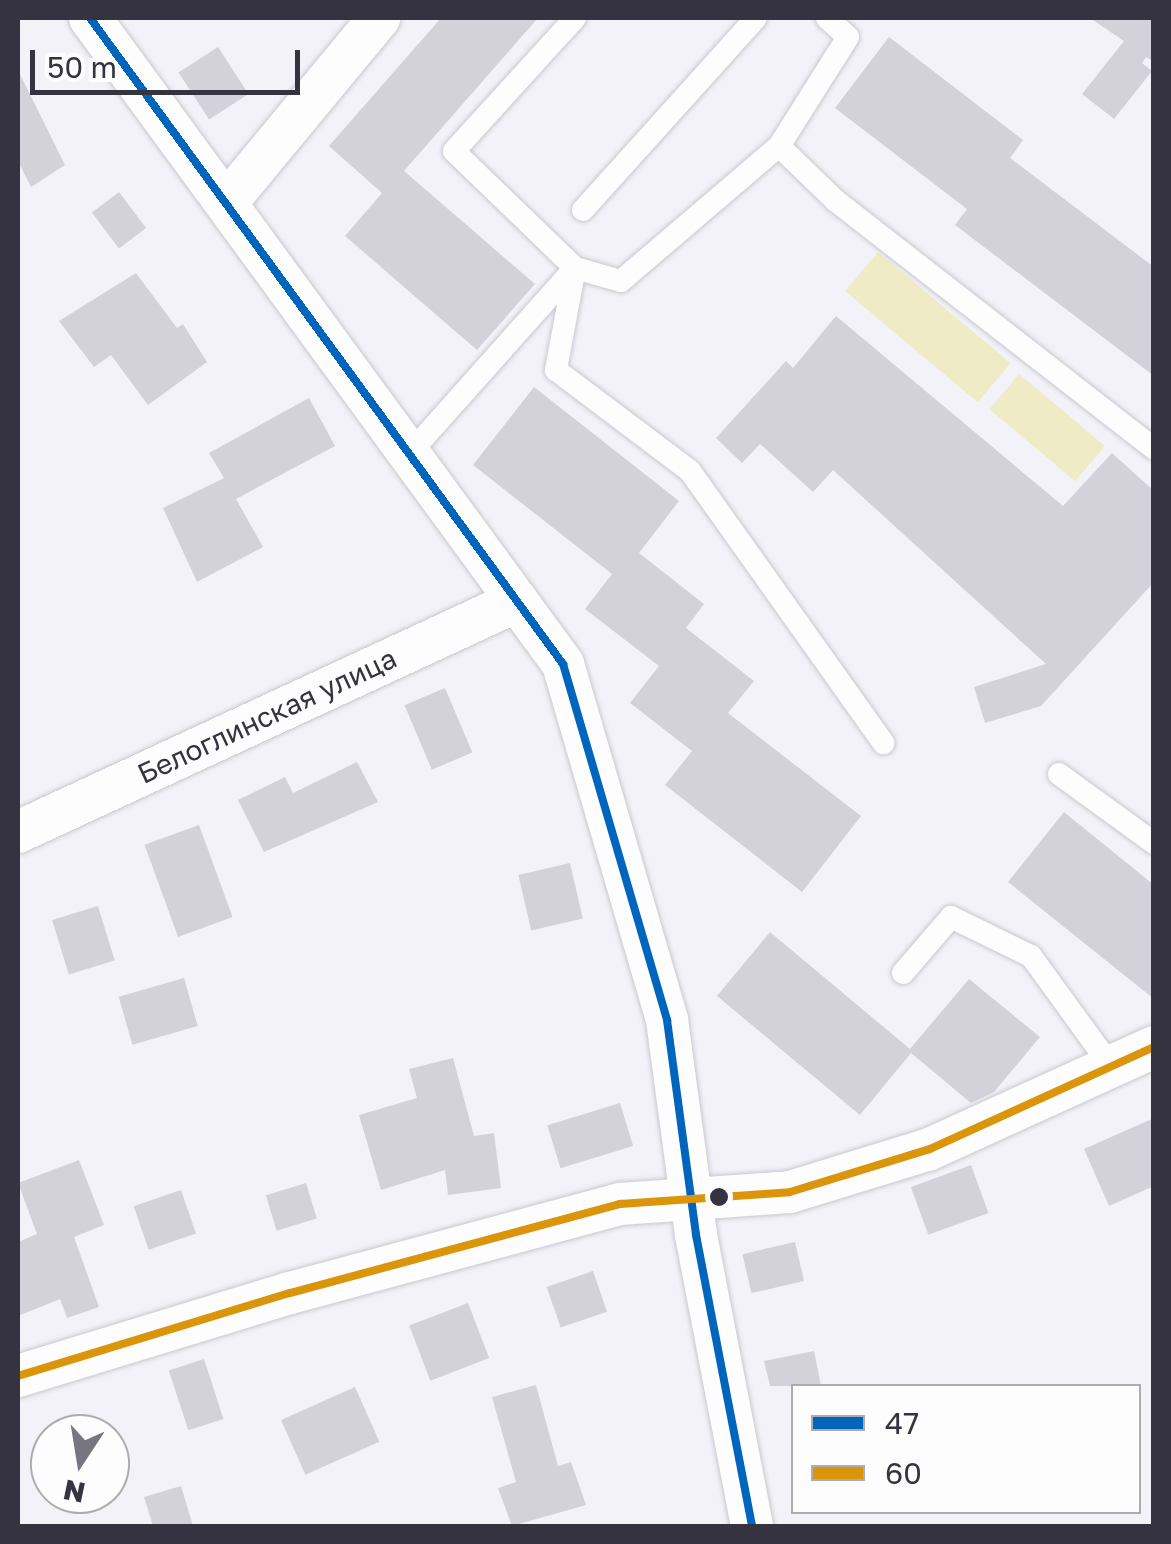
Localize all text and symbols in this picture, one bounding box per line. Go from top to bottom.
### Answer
scale bar [35,30,305,92]
text: 50 m [47,49,117,85]
street label: Белоглинская улица [132,641,402,791]
unlabelled marker [709,1187,729,1207]
legend [791,1384,1141,1514]
text: 47 [885,1405,919,1441]
north arrow [30,1414,130,1514]
text: 60 [885,1455,922,1491]
text: N [60,1474,88,1510]

